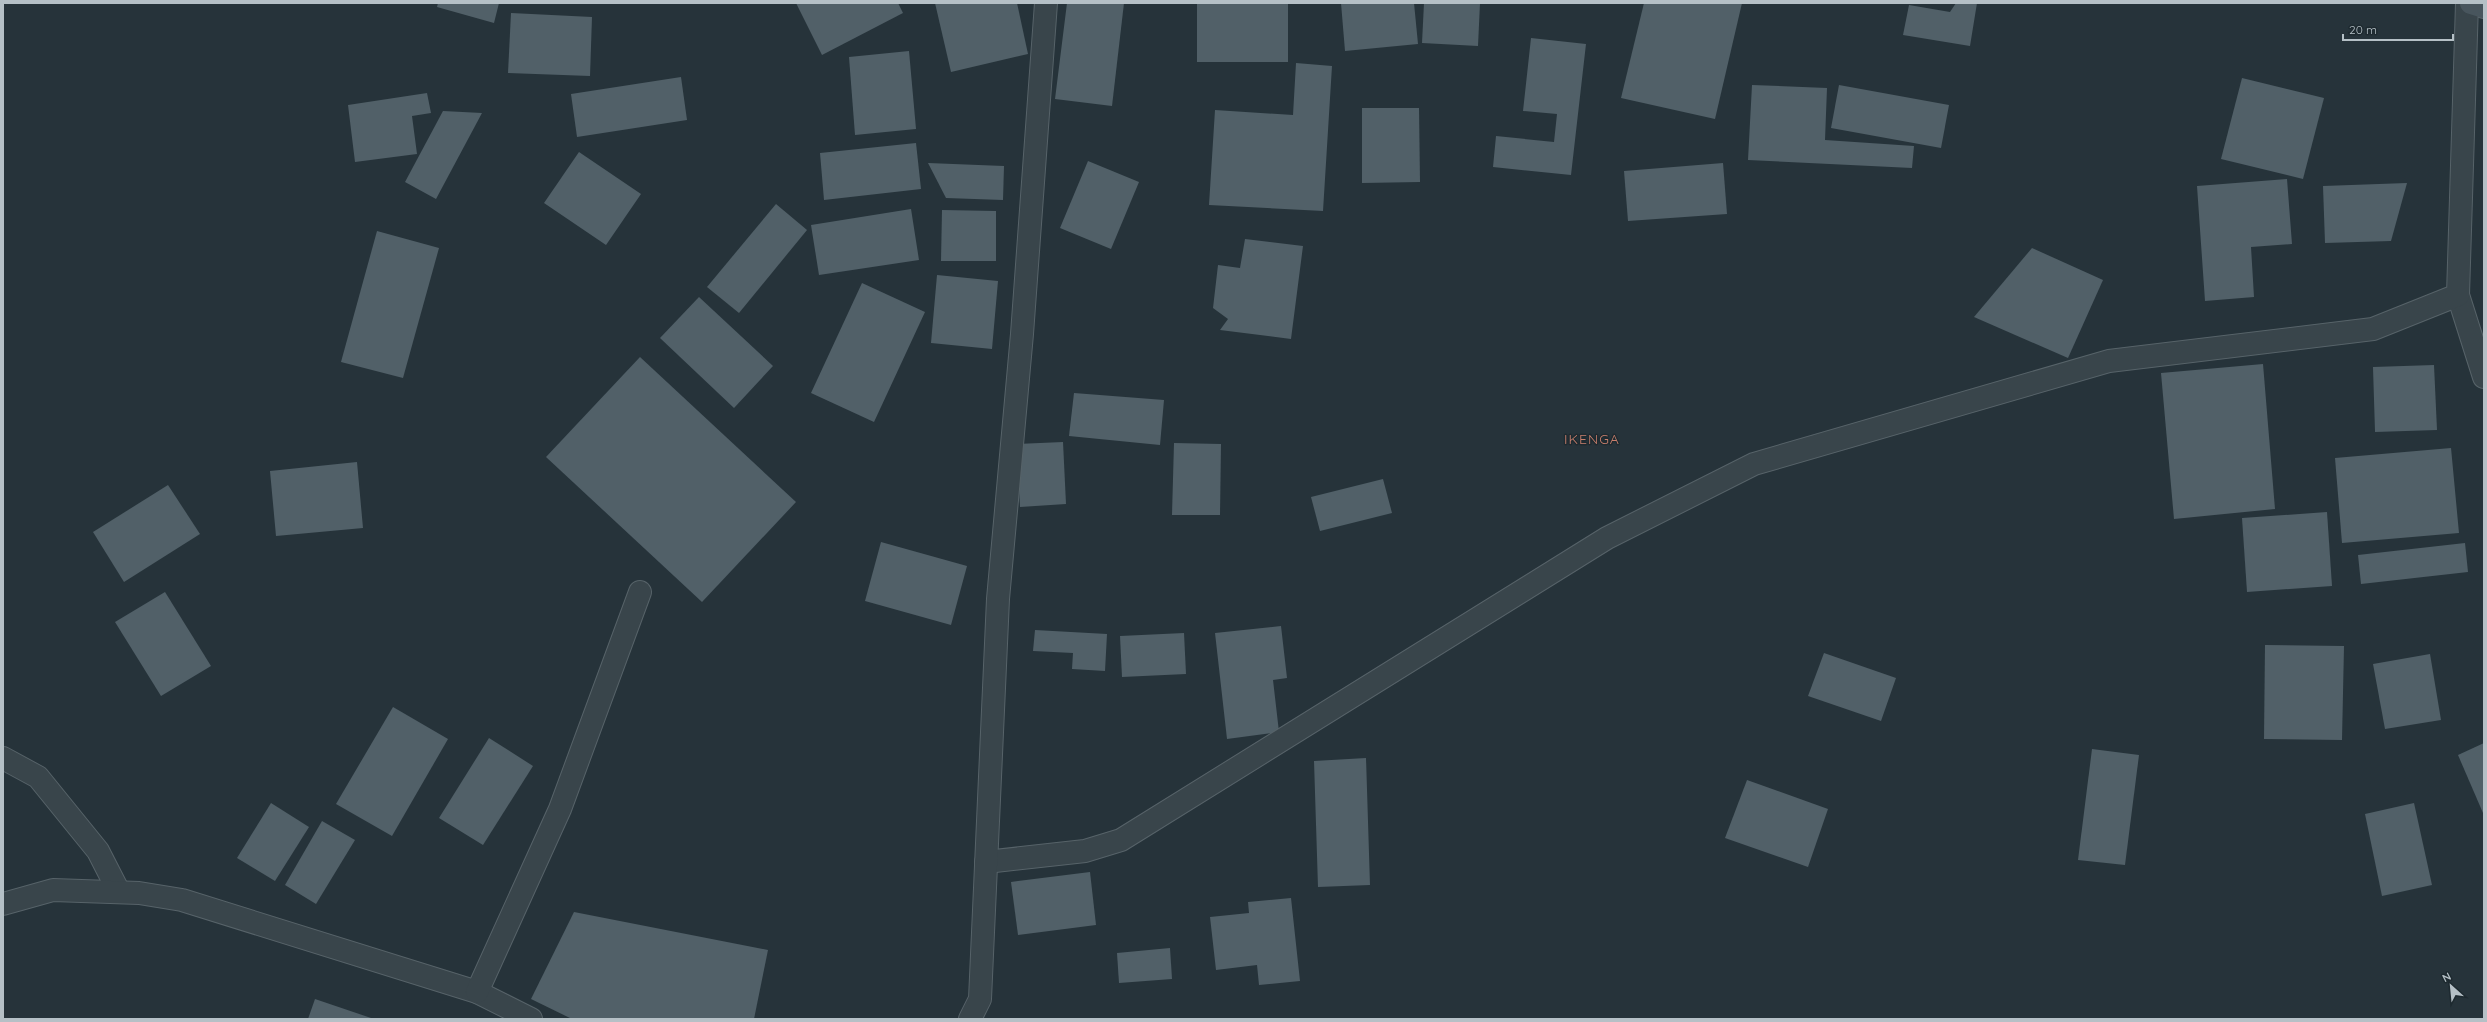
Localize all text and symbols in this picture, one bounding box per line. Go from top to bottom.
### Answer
scale bar [2343,16,2453,42]
text: 20 m [2349,22,2377,37]
district label: IKENGA [1564,430,1620,448]
north arrow [2431,966,2471,1006]
text: N [2440,969,2453,985]

